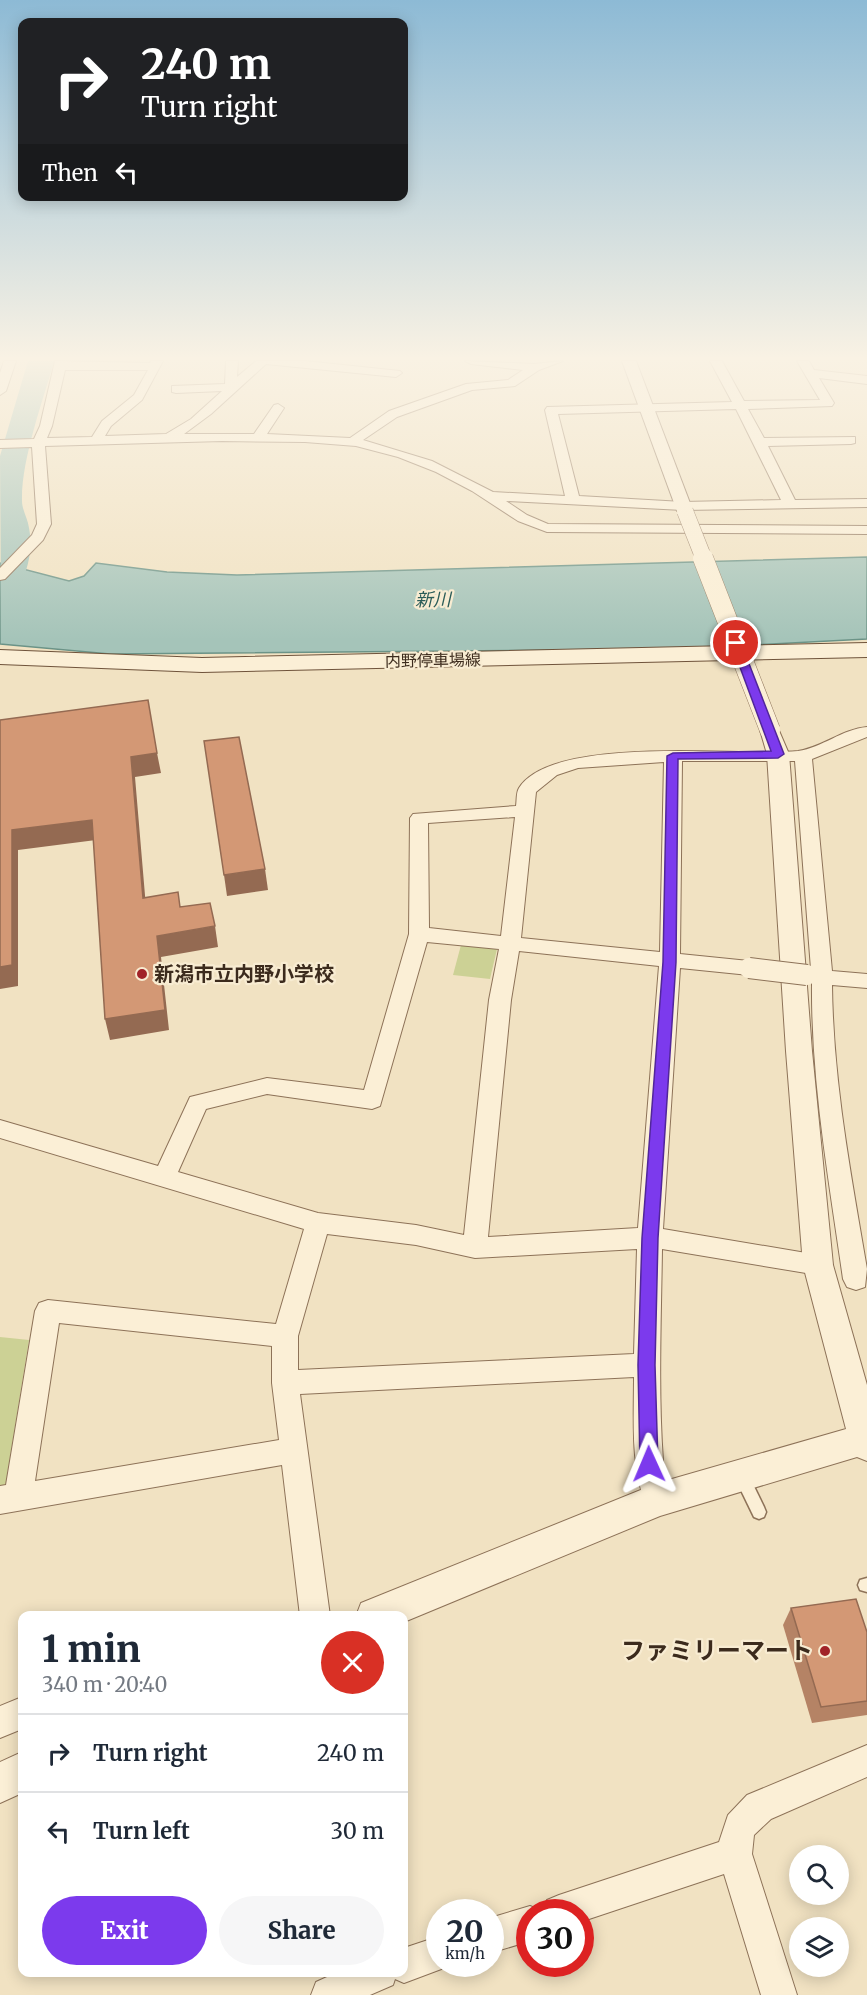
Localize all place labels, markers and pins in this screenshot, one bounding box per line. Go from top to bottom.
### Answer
pin [710,617,761,668]
place label: 新潟市立内野小学校 [154,961,334,986]
marker: 新潟市立内野小学校 [135,967,149,981]
place label: ファミリーマート [621,1635,813,1666]
marker: ファミリーマート [818,1644,832,1658]

